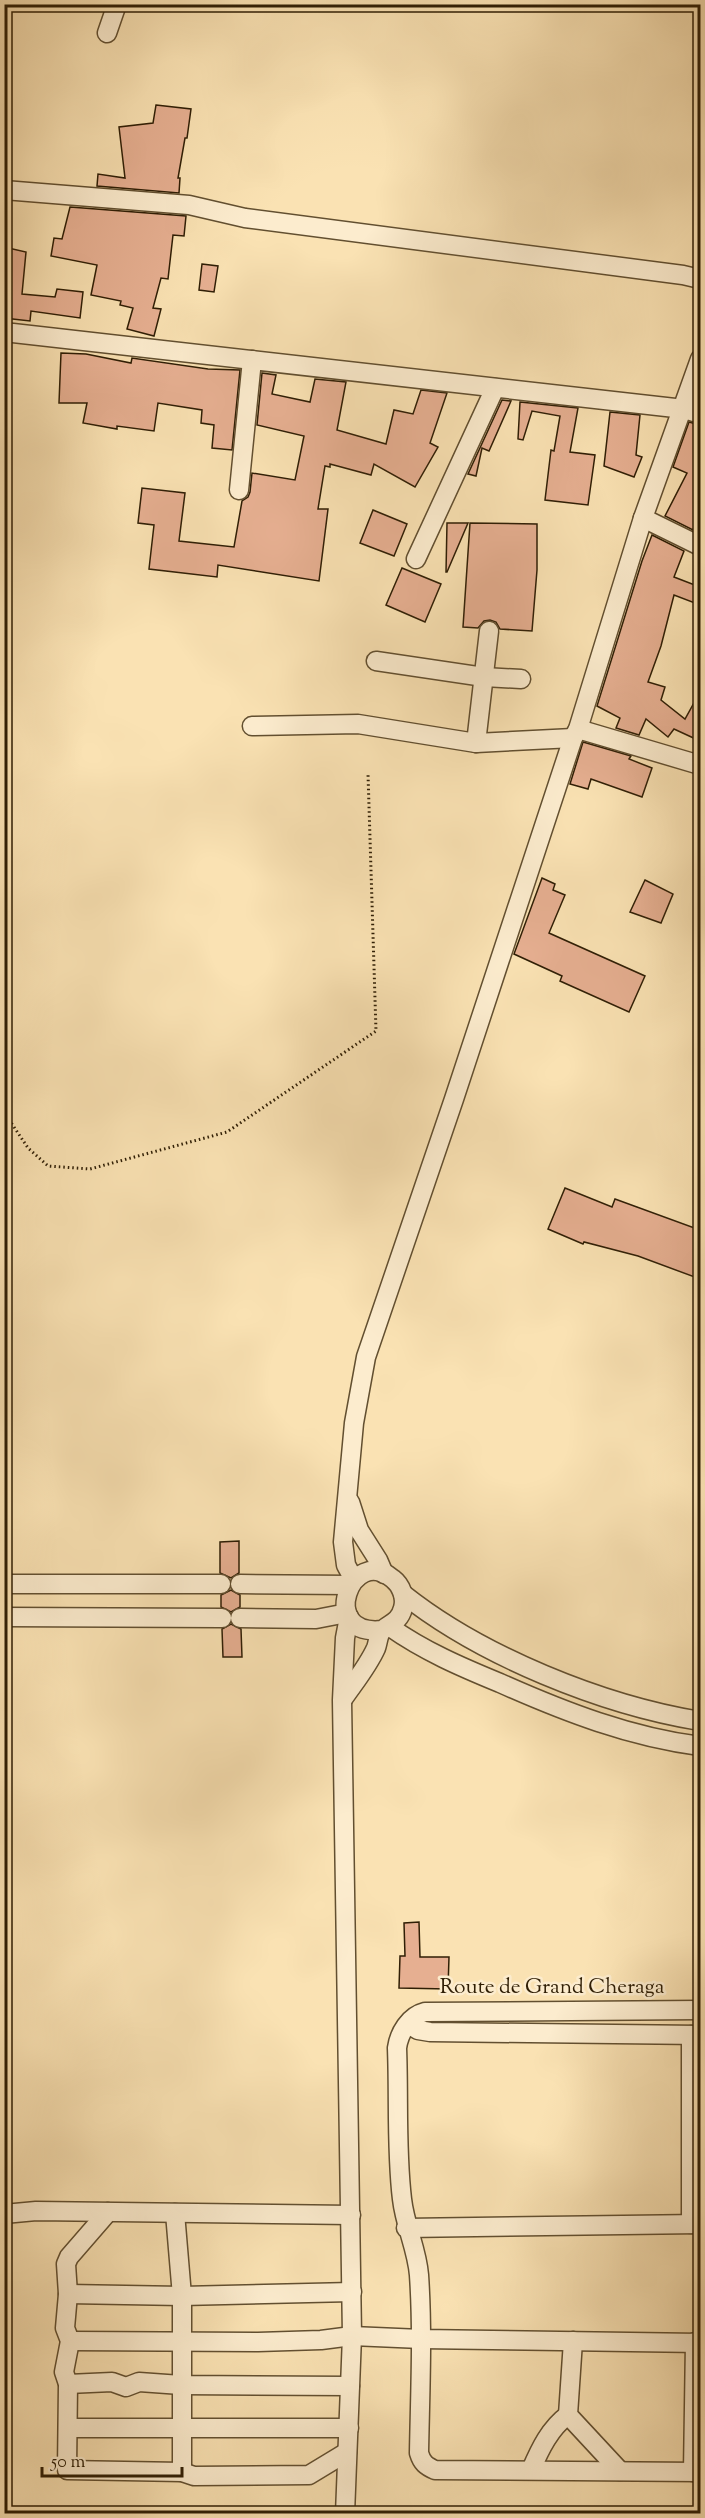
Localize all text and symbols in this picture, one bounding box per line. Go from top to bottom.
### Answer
street label: Route de Grand Cheraga [440,1973,665,2003]
scale bar [42,2440,182,2478]
text: 50 m [50,2450,86,2476]

